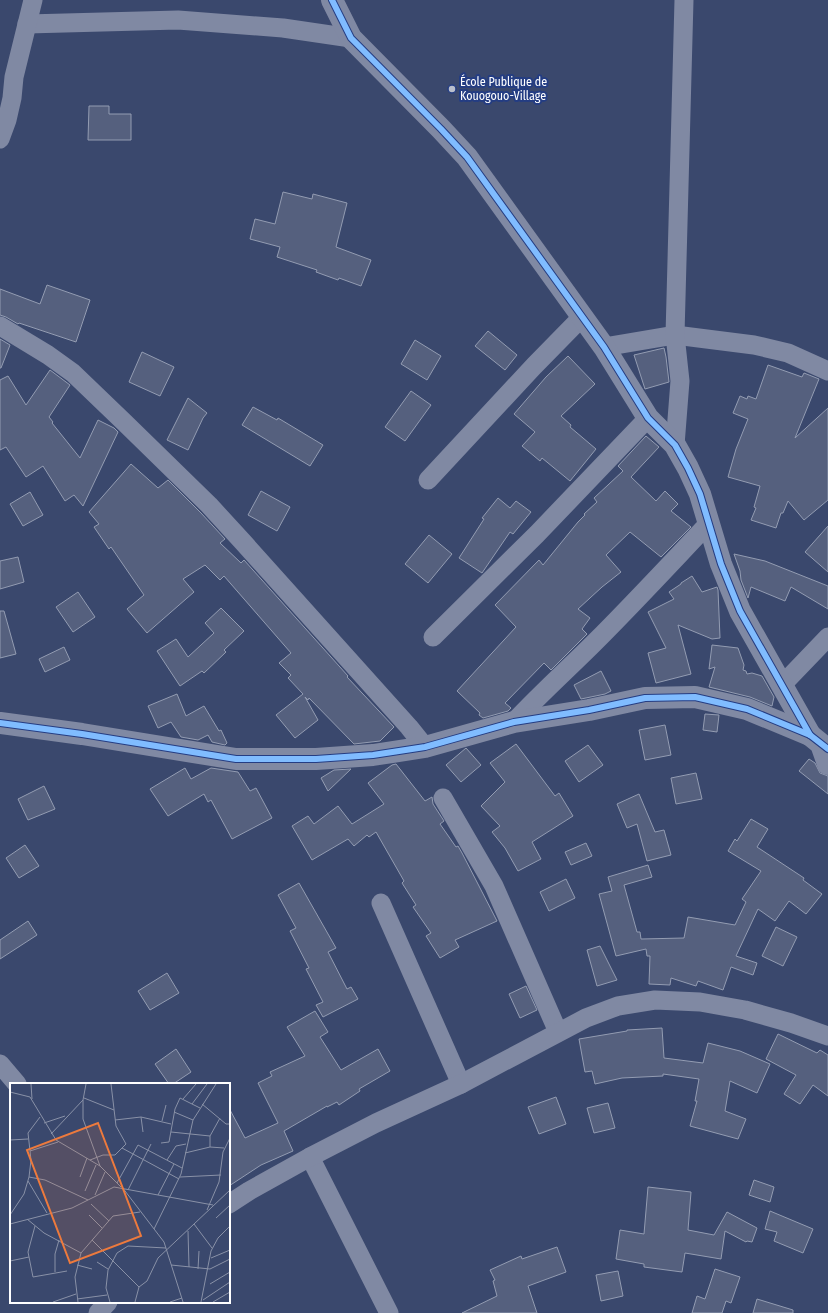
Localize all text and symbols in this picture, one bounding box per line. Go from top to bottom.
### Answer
place label: École Publique de Kouogouo-Village [460,74,547,103]
marker: École Publique de Kouogouo-Village [447,84,457,94]
inset map [10,1083,230,1303]

